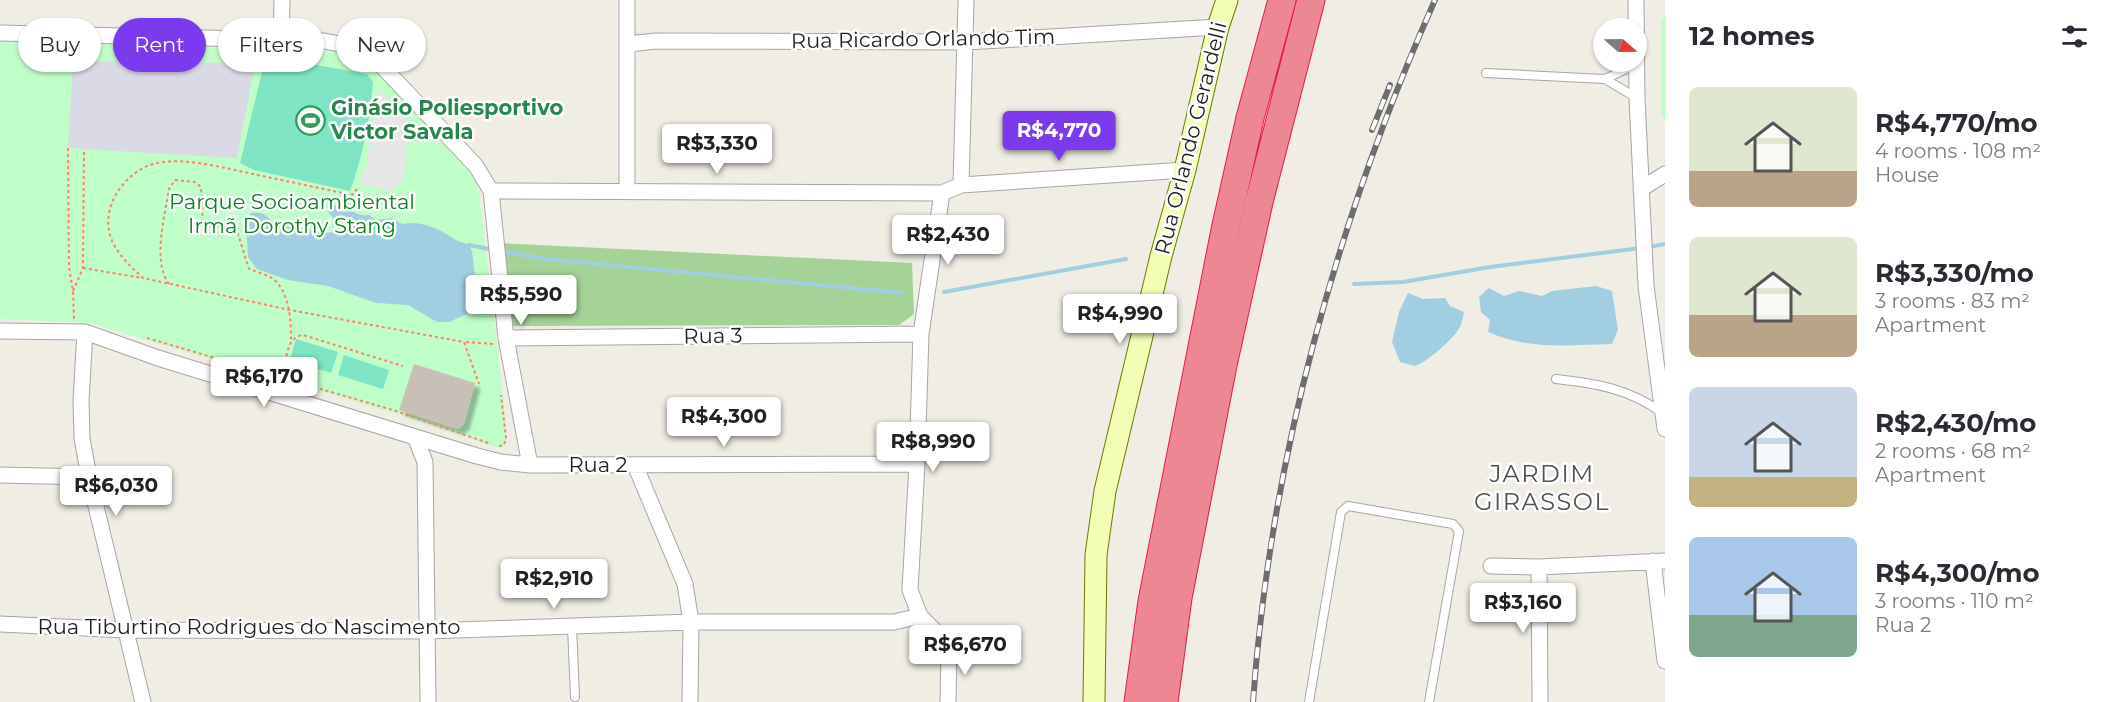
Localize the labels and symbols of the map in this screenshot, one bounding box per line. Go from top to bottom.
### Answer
north arrow [1593,18,1647,72]
street label: Rua Orlando Gerardelli [1149,19,1232,257]
street label: Rua Ricardo Orlando Tim [791,24,1055,53]
place label: Ginásio Poliesportivo Victor Savala [330,95,563,144]
sports icon: Ginásio Poliesportivo Victor Savala [294,104,326,136]
pin: R$4,770 [1004,111,1114,162]
pin: R$3,330 [662,124,772,175]
park label: Parque Socioambiental Irmã Dorothy Stang [169,189,415,238]
pin: R$2,430 [893,215,1003,266]
pin: R$5,590 [466,275,576,326]
pin: R$4,990 [1065,294,1175,345]
street label: Rua 3 [683,322,743,349]
pin: R$6,170 [209,357,319,408]
pin: R$4,300 [669,397,779,448]
pin: R$8,990 [878,422,988,473]
street label: Rua 2 [568,452,628,477]
district label: JARDIM GIRASSOL [1474,459,1610,516]
pin: R$6,030 [61,466,171,517]
pin: R$2,910 [499,559,609,610]
pin: R$3,160 [1468,583,1578,634]
street label: Rua Tiburtino Rodrigues do Nascimento [38,614,460,639]
pin: R$6,670 [910,625,1020,676]

